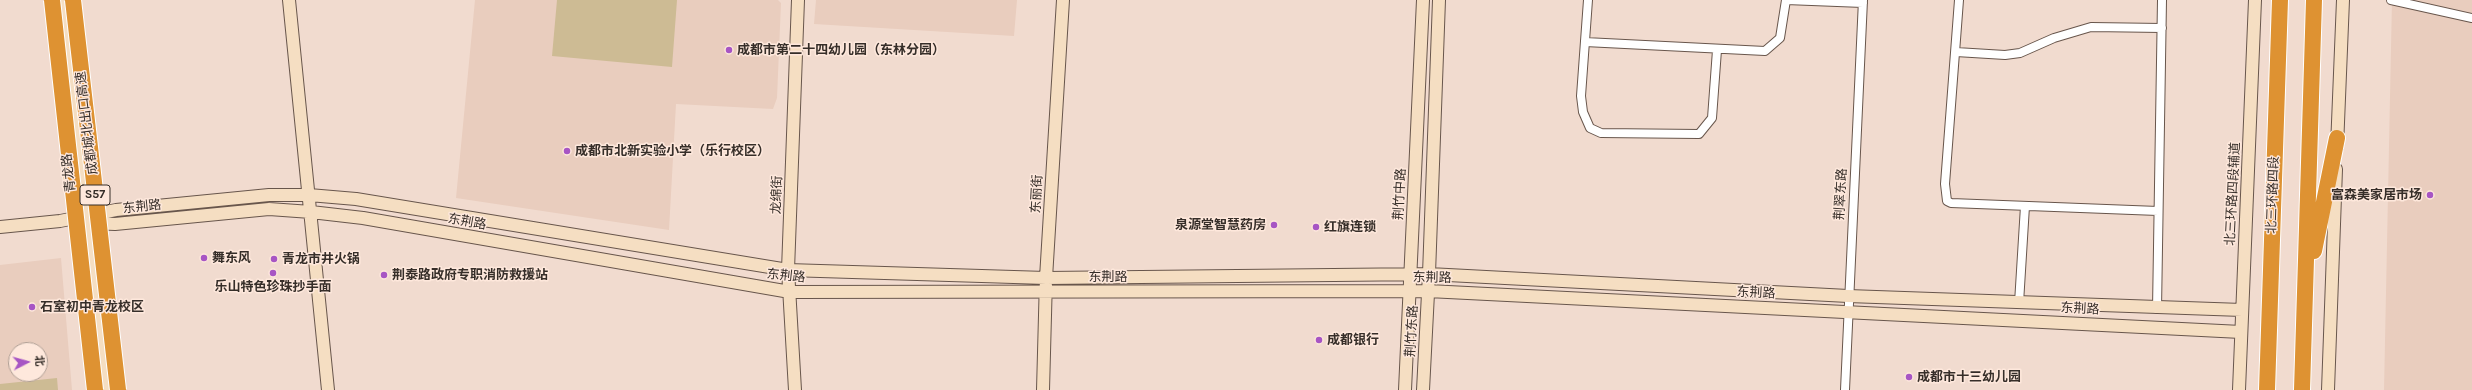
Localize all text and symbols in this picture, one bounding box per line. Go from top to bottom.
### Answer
place label: 成都市第二十四幼儿园（东林分园） [737,42,945,58]
marker: 成都市第二十四幼儿园（东林分园） [724,45,734,55]
street label: 成都城北出口高速 [73,70,101,176]
street label: 北三环路四段辅道 [2222,142,2244,246]
place label: 成都市北新实验小学（乐行校区） [575,143,770,159]
marker: 成都市北新实验小学（乐行校区） [562,146,572,156]
street label: 青龙路 [59,153,79,193]
street label: 北三环路四段 [2264,156,2282,234]
street label: 荆竹中路 [1391,168,1409,220]
street label: 荆翠东路 [1832,168,1850,220]
street label: 东丽街 [1028,174,1046,214]
street label: 龙绵街 [769,175,785,215]
road number: S57 [80,185,110,205]
place label: 富森美家居市场 [2331,187,2422,203]
marker: 富森美家居市场 [2425,190,2435,200]
street label: 东荆路 [122,197,162,217]
street label: 东荆路 [446,211,488,233]
place label: 泉源堂智慧药房 [1175,217,1266,233]
place label: 红旗连锁 [1324,219,1376,235]
marker: 泉源堂智慧药房 [1269,220,1279,230]
marker: 红旗连锁 [1311,222,1321,232]
place label: 舞东风 [212,250,251,266]
place label: 青龙市井火锅 [282,251,360,267]
marker: 舞东风 [199,253,209,263]
marker: 青龙市井火锅 [269,254,279,264]
street label: 东荆路 [766,266,806,286]
place label: 荆泰路政府专职消防救援站 [392,267,548,283]
marker: 乐山特色珍珠抄手面 [268,268,278,278]
street label: 东荆路 [1089,269,1127,285]
marker: 荆泰路政府专职消防救援站 [379,270,389,280]
street label: 东荆路 [1412,270,1452,286]
place label: 乐山特色珍珠抄手面 [215,279,331,295]
street label: 东荆路 [1736,284,1776,302]
place label: 石室初中青龙校区 [40,299,144,315]
street label: 东荆路 [2060,300,2100,318]
marker: 石室初中青龙校区 [27,302,37,312]
street label: 荆竹东路 [1403,305,1421,357]
place label: 成都银行 [1327,332,1379,348]
marker: 成都银行 [1314,335,1324,345]
north arrow [8,342,48,382]
text: 北 [32,355,46,367]
place label: 成都市十三幼儿园 [1917,369,2021,385]
marker: 成都市十三幼儿园 [1904,372,1914,382]

